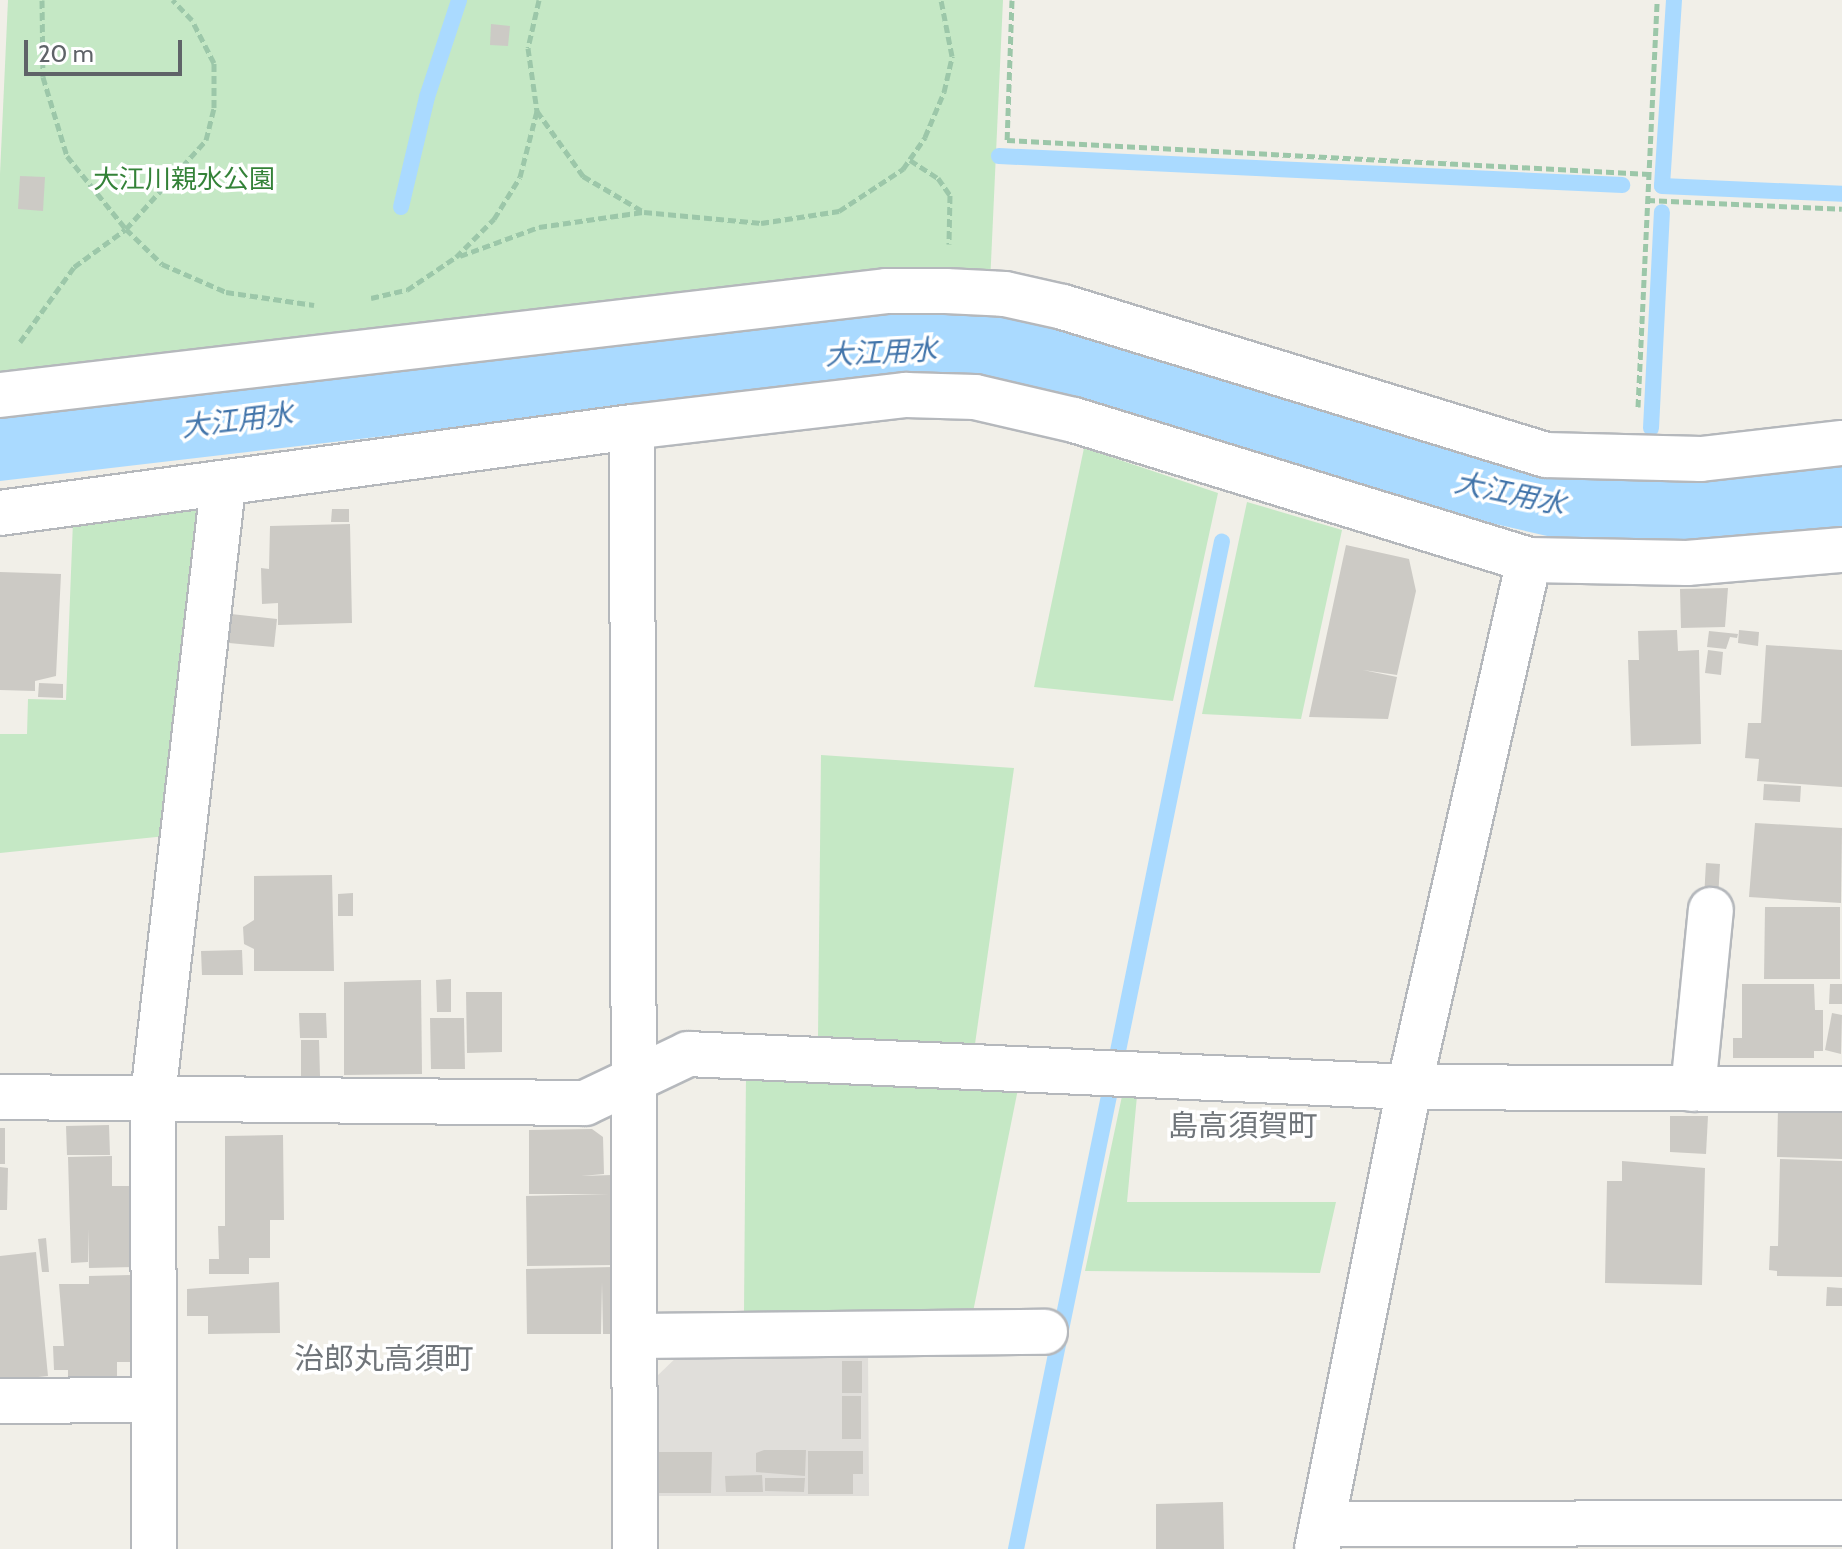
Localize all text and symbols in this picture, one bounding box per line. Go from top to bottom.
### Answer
scale bar [28,24,186,74]
text: 20 m [38,39,94,68]
park label: 大江川親水公園 [93,164,275,196]
water label: 大江用水 [824,332,938,372]
water label: 大江用水 [179,397,295,443]
water label: 大江用水 [1452,465,1568,521]
district label: 島高須賀町 [1168,1108,1318,1144]
district label: 治郎丸高須町 [294,1341,474,1377]

